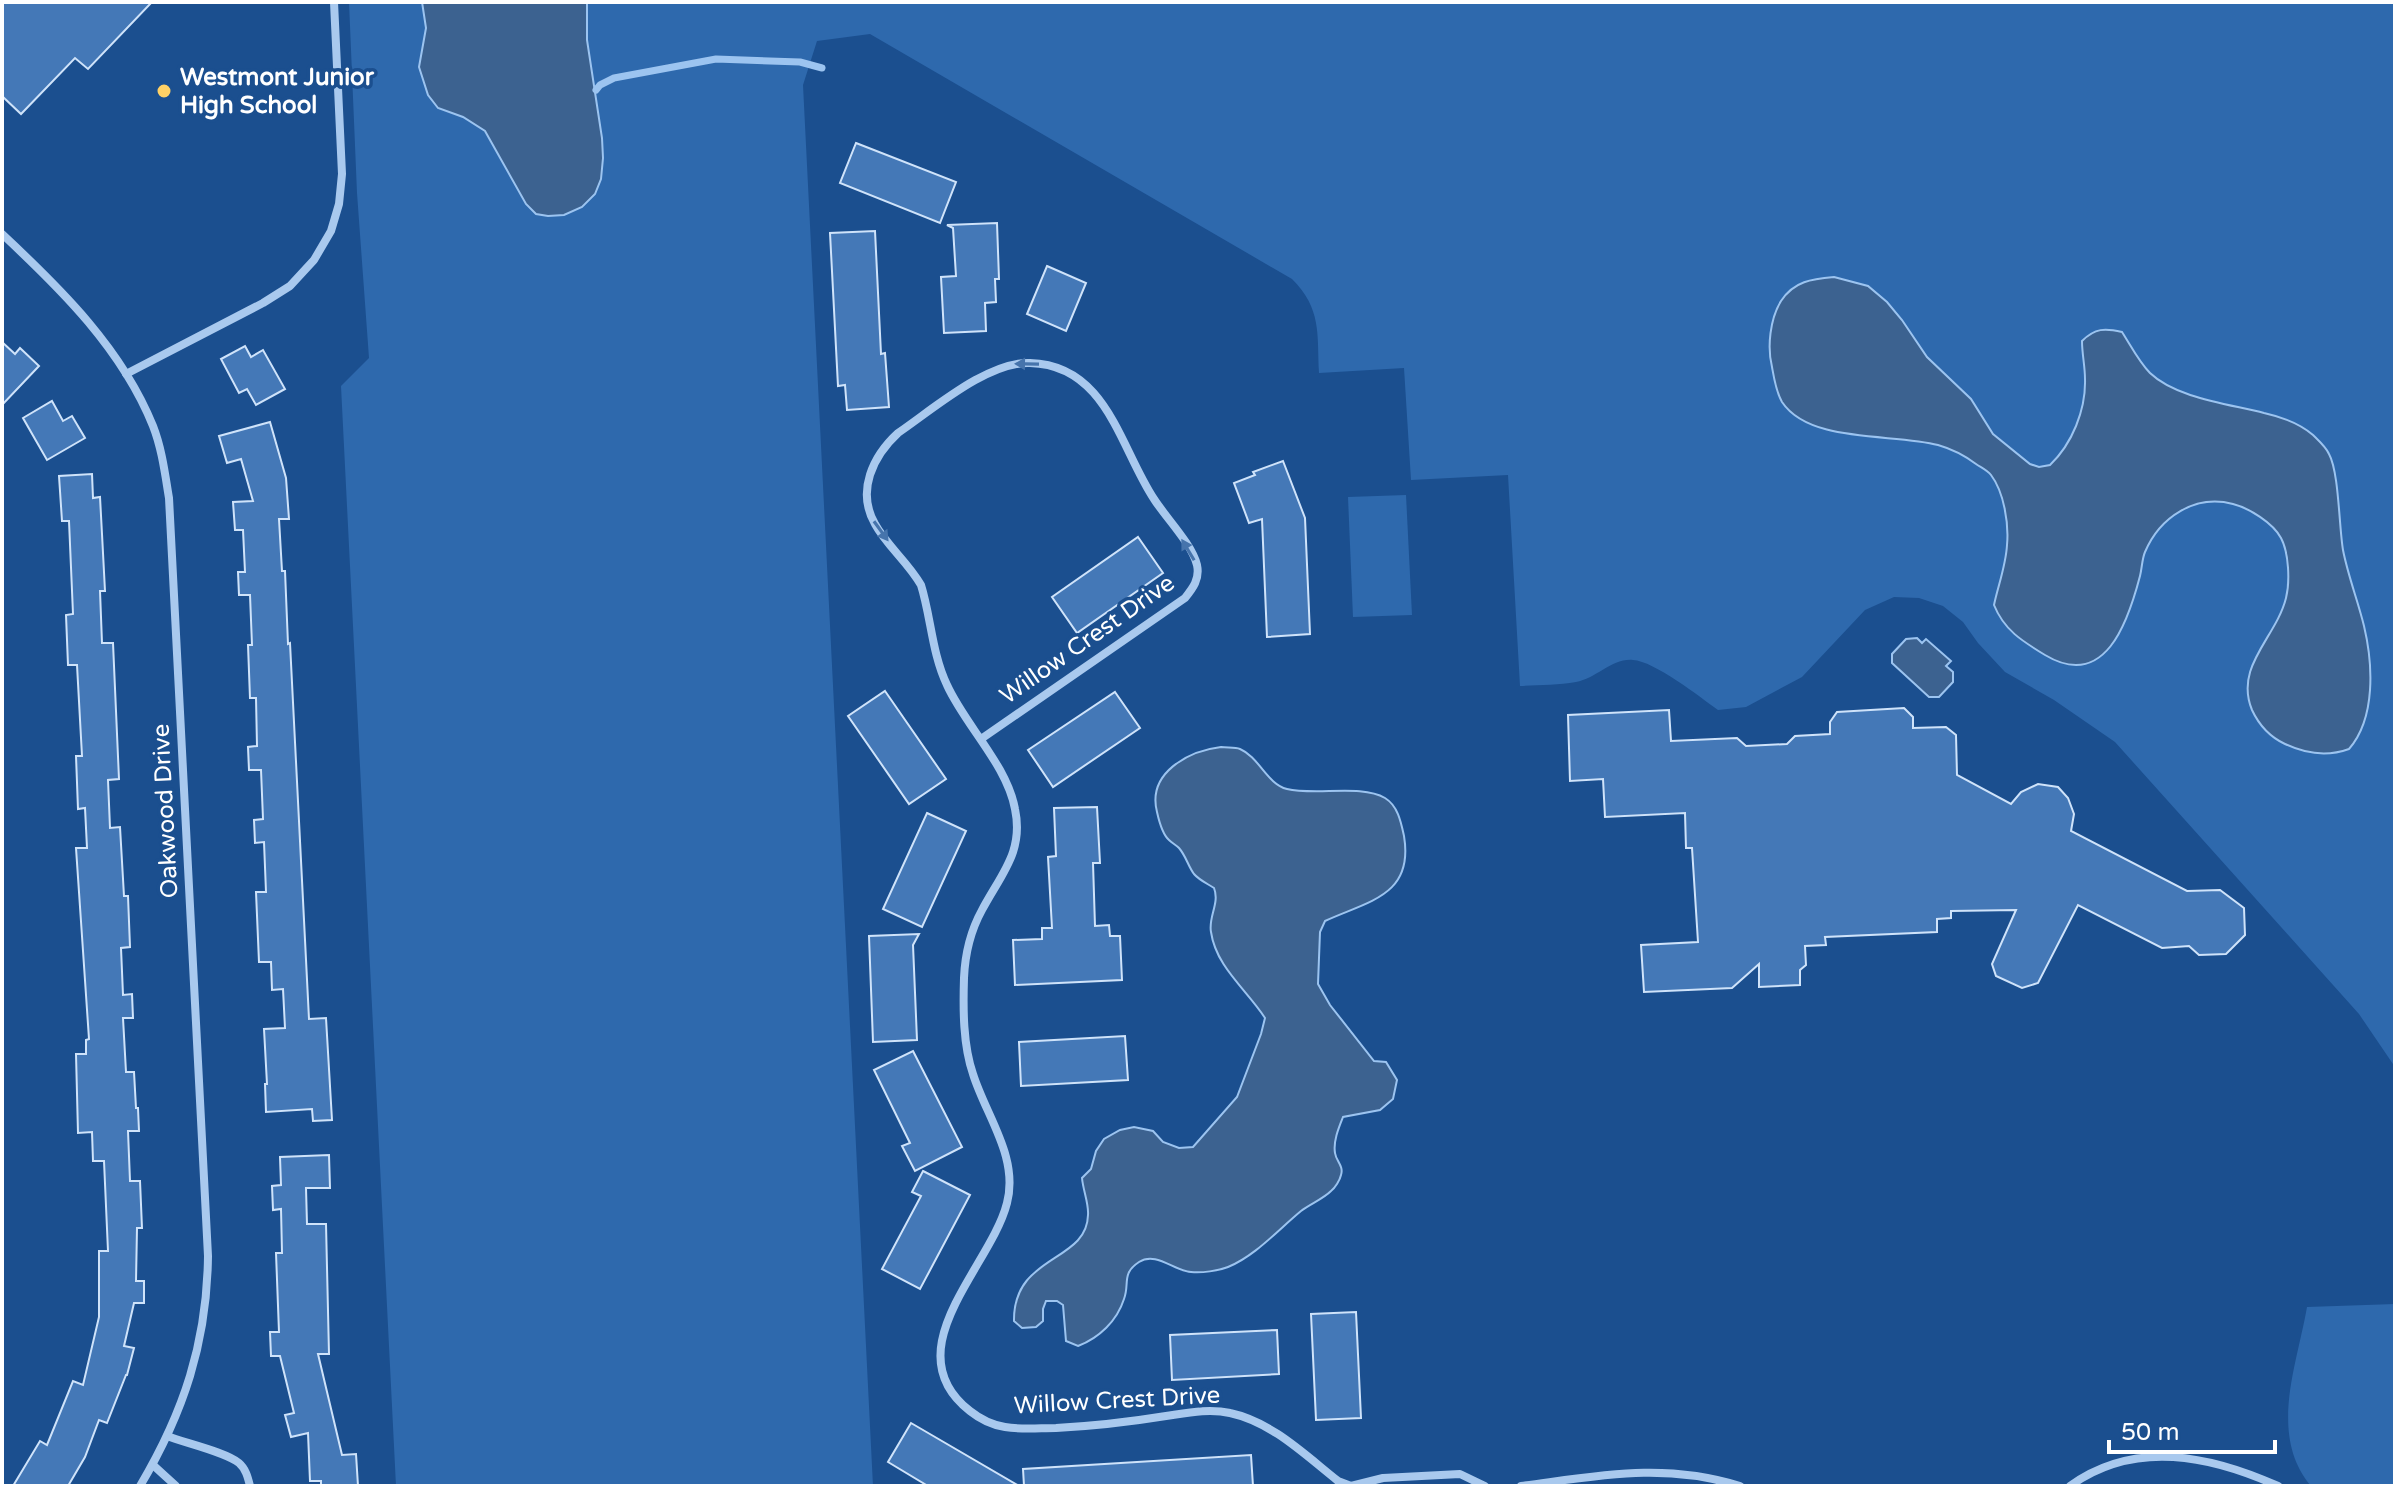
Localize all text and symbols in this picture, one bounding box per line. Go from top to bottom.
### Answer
place label: Westmont Junior High School [180,63,375,120]
marker: Westmont Junior High School [155,82,173,100]
one-way arrow [1014,358,1039,370]
one-way arrow [873,520,889,542]
one-way arrow [1181,539,1195,561]
street label: Willow Crest Drive [994,568,1180,711]
street label: Oakwood Drive [146,723,185,899]
street label: Willow Crest Drive [1013,1381,1221,1420]
scale bar [2109,1404,2275,1454]
text: 50 m [2121,1418,2179,1447]

